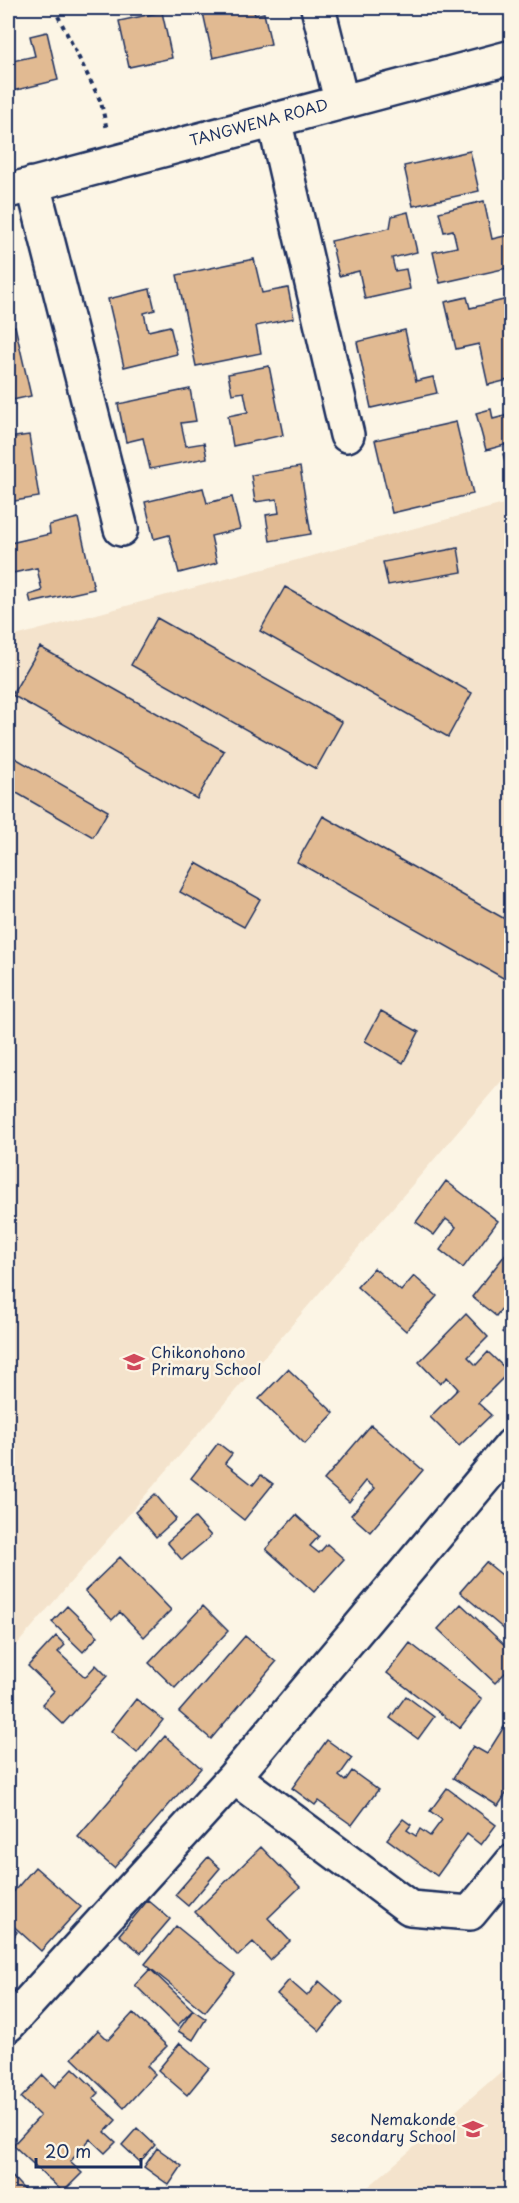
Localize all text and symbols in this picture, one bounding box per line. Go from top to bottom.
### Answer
street label: TANGWENA ROAD [187,92,330,151]
place label: Chikonohono Primary School [151,1340,261,1380]
school or university icon: Chikonohono Primary School [122,1350,146,1374]
place label: Nemakonde secondary School [330,2107,456,2147]
school or university icon: Nemakonde secondary School [461,2117,485,2141]
scale bar [36,2131,141,2169]
text: 20 m [45,2137,91,2164]

